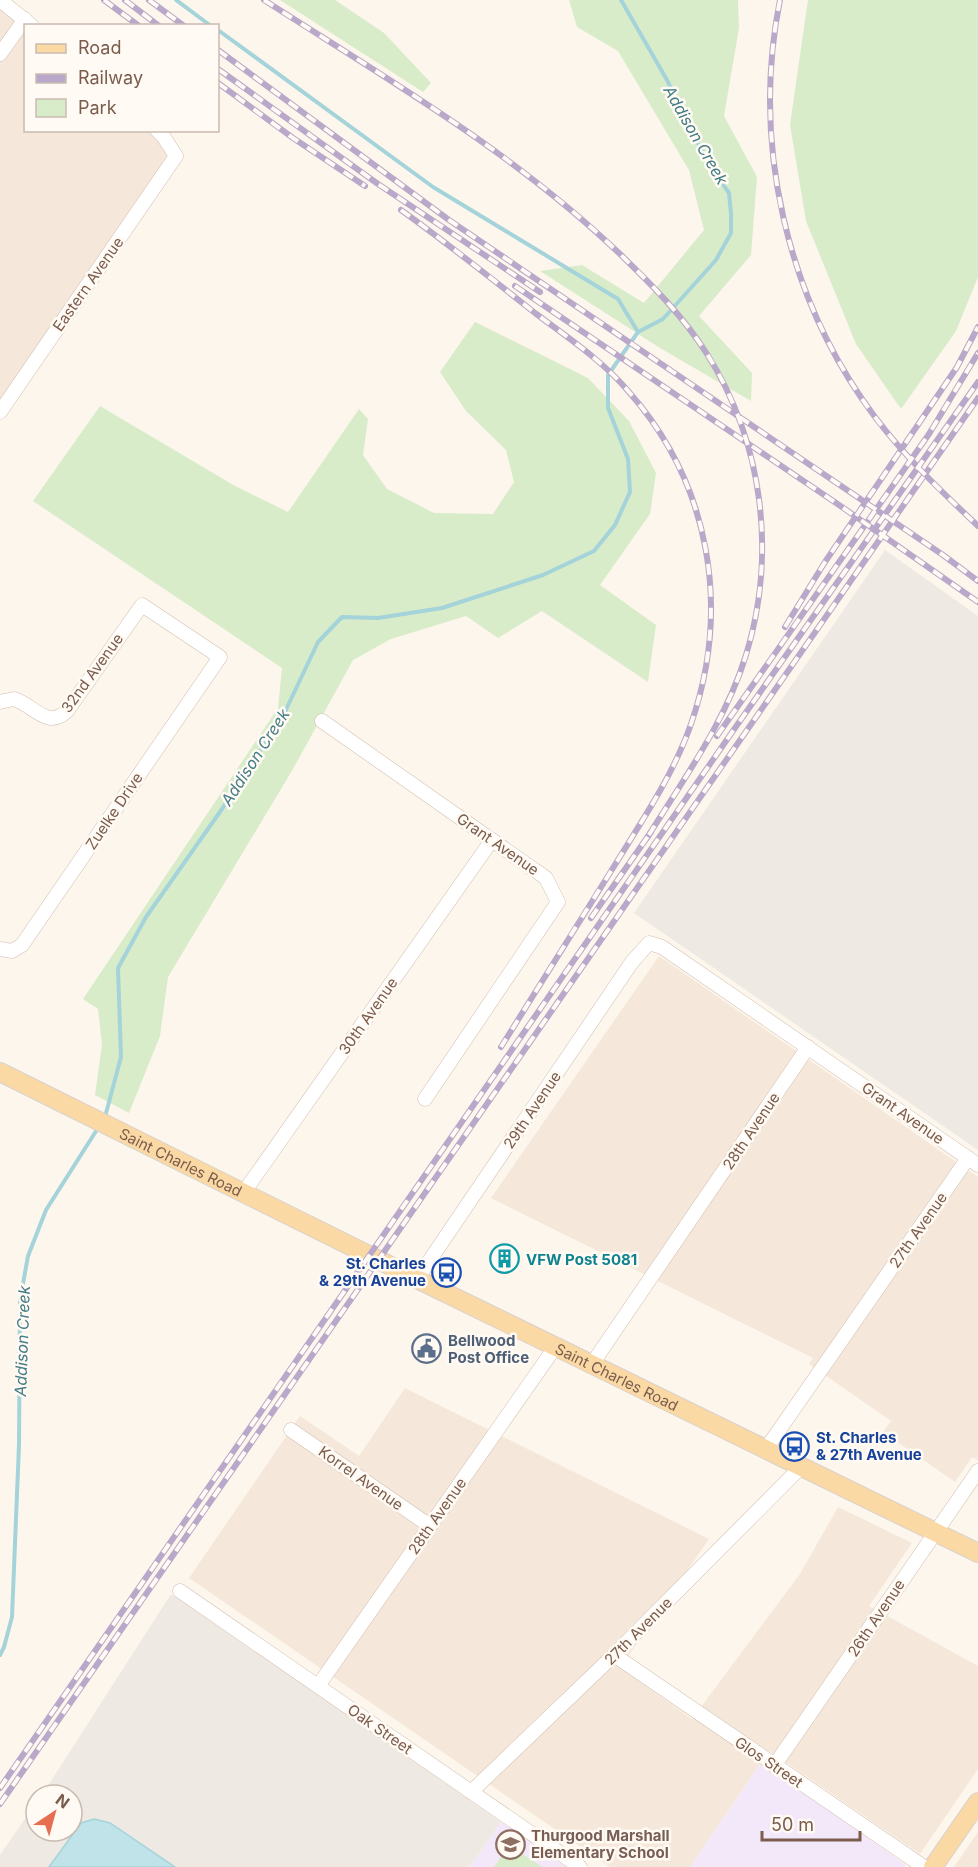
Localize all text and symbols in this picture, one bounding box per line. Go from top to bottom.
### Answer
legend [24,24,219,132]
text: Road [78,37,121,58]
text: Railway [78,67,143,88]
water label: Addison Creek [659,81,733,188]
text: Park [78,97,117,118]
street label: Eastern Avenue [49,233,127,335]
street label: 32nd Avenue [57,630,127,716]
water label: Addison Creek [216,705,294,810]
street label: Zuelke Drive [81,769,147,853]
street label: Grant Avenue [453,809,543,879]
street label: 30th Avenue [335,974,401,1058]
street label: 29th Avenue [499,1068,565,1152]
street label: Grant Avenue [858,1078,948,1148]
street label: 28th Avenue [718,1089,784,1173]
street label: Saint Charles Road [116,1123,245,1200]
street label: 27th Avenue [885,1188,951,1272]
building icon: VFW Post 5081 [489,1243,521,1275]
place label: VFW Post 5081 [526,1250,637,1269]
place label: St. Charles & 29th Avenue [319,1254,426,1290]
bus stop icon: St. Charles & 29th Avenue [431,1256,463,1288]
water label: Addison Creek [10,1285,34,1398]
place label: Bellwood Post Office [448,1331,529,1367]
public building icon: Bellwood Post Office [411,1333,443,1365]
street label: Saint Charles Road [552,1339,682,1415]
place label: St. Charles & 27th Avenue [816,1428,922,1464]
bus stop icon: St. Charles & 27th Avenue [779,1430,811,1462]
street label: Korrel Avenue [315,1442,407,1514]
street label: 28th Avenue [404,1474,470,1558]
street label: 26th Avenue [843,1576,909,1660]
street label: 27th Avenue [600,1593,676,1669]
street label: Oak Street [344,1700,416,1758]
street label: Glos Street [731,1732,807,1792]
north arrow [24,1783,84,1843]
text: N [52,1789,74,1813]
scale bar [762,1804,860,1842]
text: 50 m [771,1814,814,1835]
place label: Thurgood Marshall Elementary School [531,1826,670,1862]
school or university icon: Thurgood Marshall Elementary School [494,1828,526,1860]

